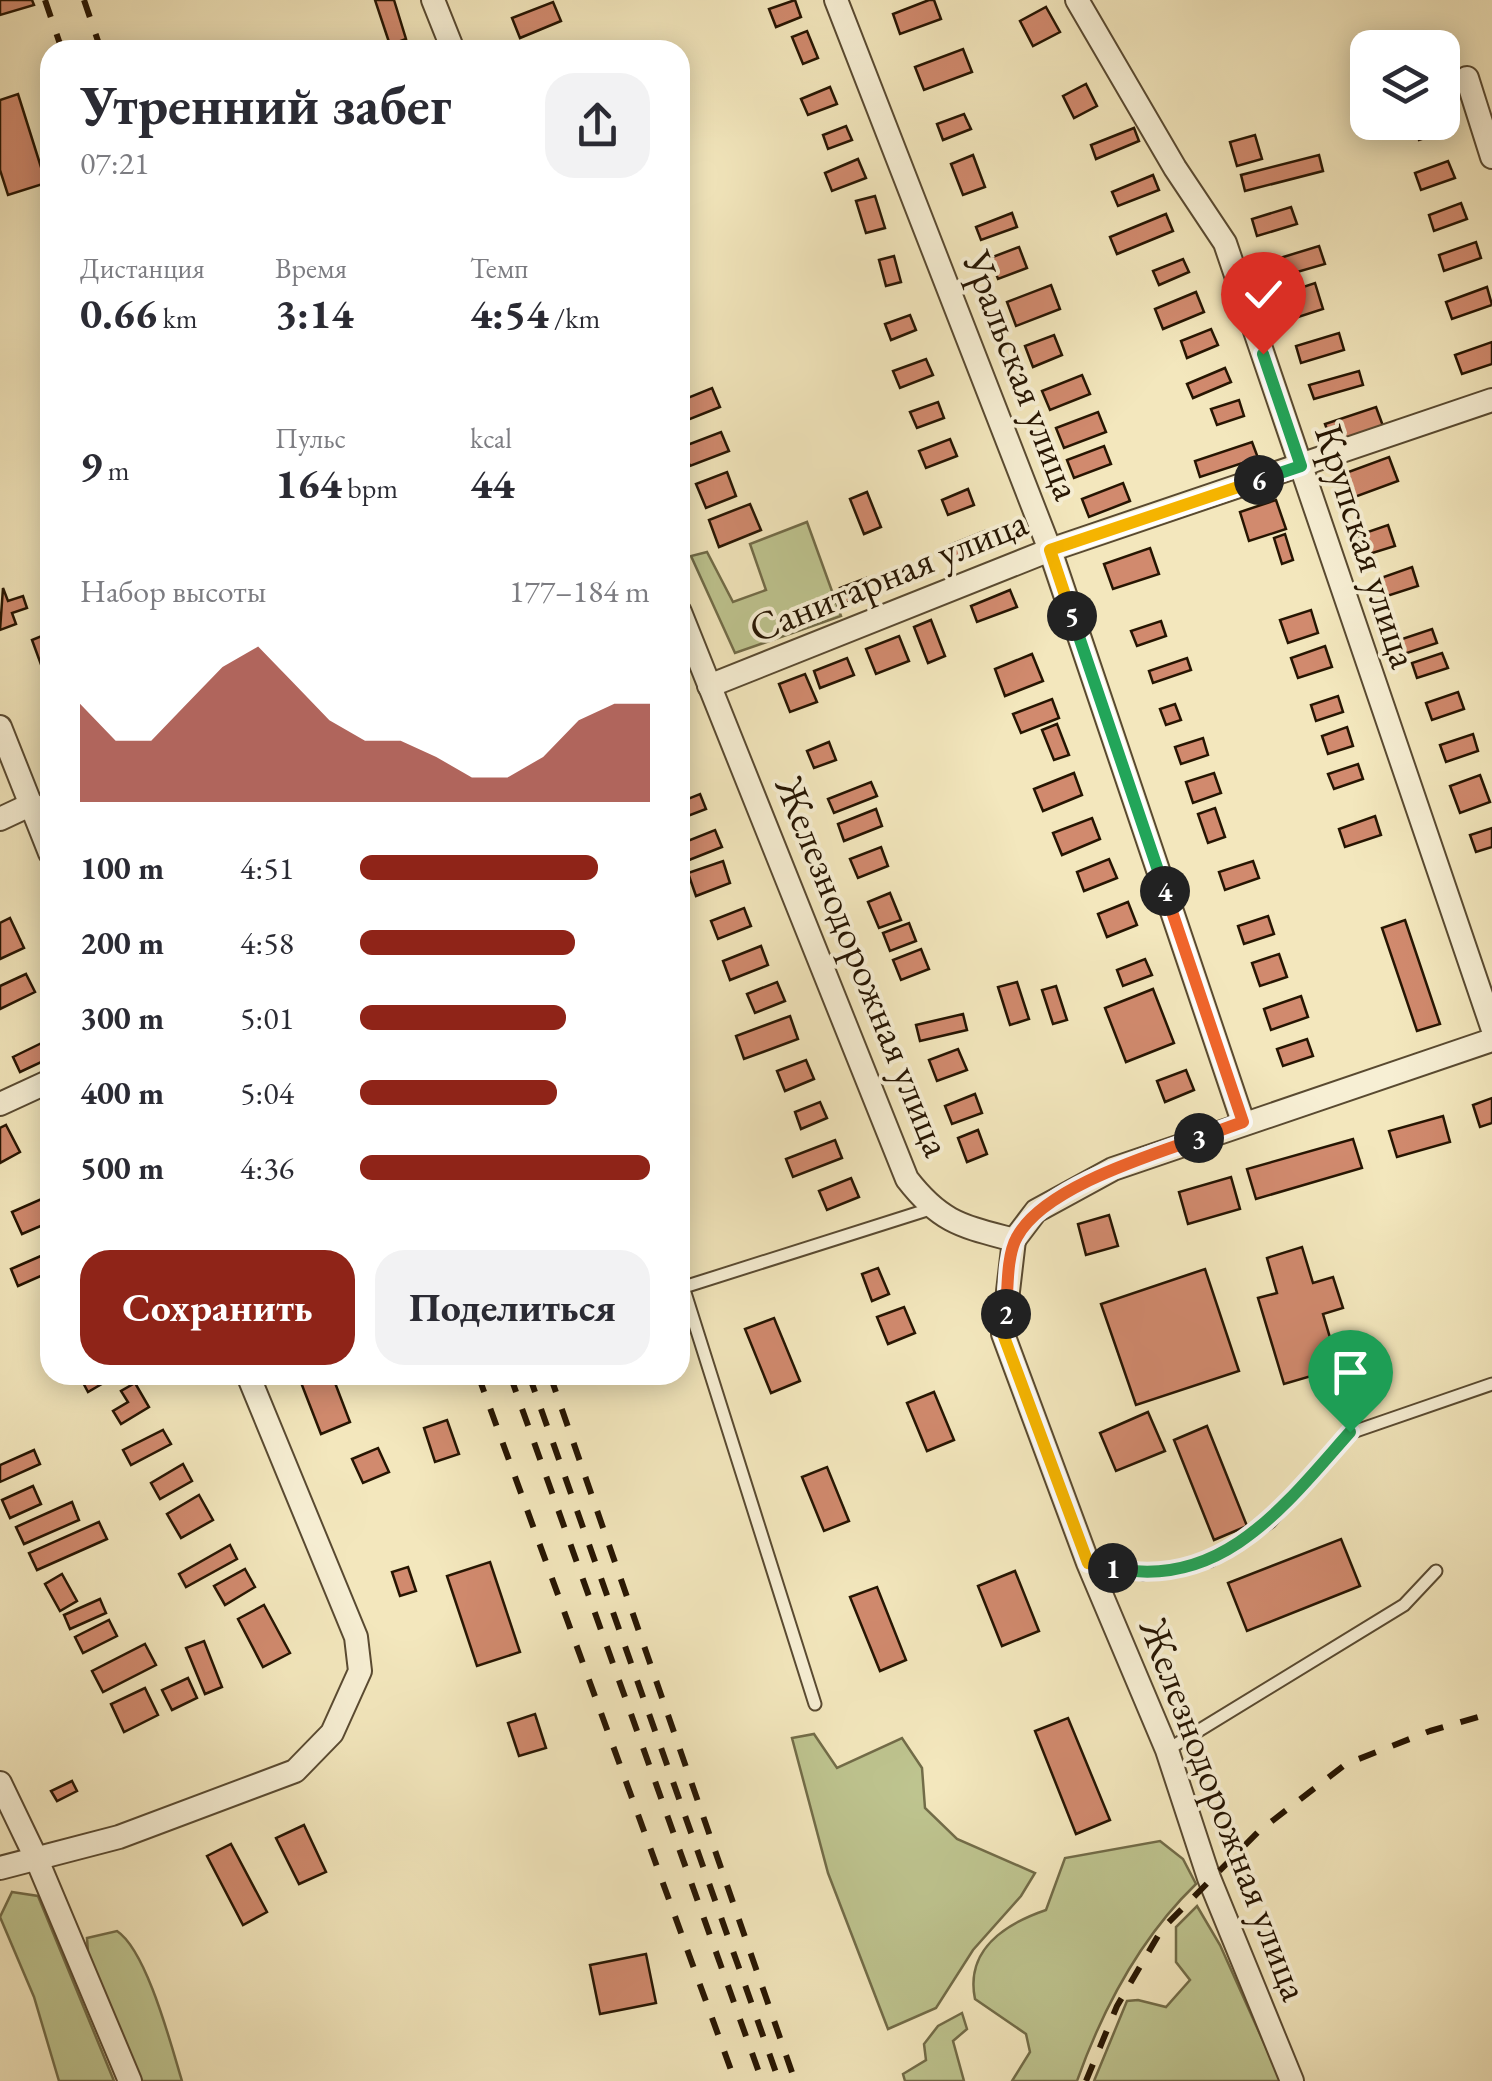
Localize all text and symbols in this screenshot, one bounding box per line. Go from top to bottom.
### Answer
map controls [1350,30,1460,140]
button: layers [1350,30,1460,140]
text: Утренний забег [80,69,452,140]
button: share [545,73,650,178]
text: 07:21 [80,142,149,184]
street label: Уральская улица [951,242,1094,507]
text: Дистанция [80,250,205,286]
text: Время [275,250,347,286]
text: Темп [470,250,528,286]
pin [1221,252,1306,355]
icon: check [1236,267,1291,322]
text: 0.66 [80,286,157,341]
text: 3:14 [275,286,354,341]
text: 4:54 [470,286,549,341]
text: km [157,300,198,336]
text: /km [549,300,600,336]
street label: Крупская улица [1303,418,1431,675]
text: Пульс [275,420,346,456]
text: kcal [470,420,512,456]
text: 9 [80,438,102,493]
text: m [102,452,130,488]
pin: 6 [1234,455,1284,505]
text: 164 [275,456,342,511]
text: 44 [470,456,514,511]
text: 6 [1252,462,1266,498]
text: bpm [342,470,398,506]
street label: Санитарная улица [741,496,1035,654]
text: Набор высоты [80,570,266,612]
text: 177–184 m [509,570,650,612]
pin: 5 [1047,591,1097,641]
text: 5 [1065,598,1079,634]
street label: Железнодорожная улица [764,767,964,1164]
text: 100 m [80,847,164,889]
text: 4:51 [240,847,294,889]
pin: 4 [1140,866,1190,916]
text: 4 [1158,873,1172,909]
text: 200 m [80,922,164,964]
text: 4:58 [240,922,294,964]
text: 300 m [80,997,164,1039]
text: 5:01 [240,997,294,1039]
text: 400 m [80,1072,164,1114]
text: 5:04 [240,1072,294,1114]
pin: 3 [1174,1113,1224,1163]
text: 3 [1192,1120,1206,1156]
text: 500 m [80,1147,164,1189]
text: 4:36 [240,1147,294,1189]
button: Сохранить [80,1250,355,1365]
button: Поделиться [375,1250,650,1365]
pin: 2 [981,1289,1031,1339]
text: 2 [999,1296,1013,1332]
pin [1308,1330,1393,1433]
icon: arrive [1323,1345,1378,1400]
pin: 1 [1088,1543,1138,1593]
text: 1 [1106,1550,1120,1586]
street label: Железнодорожная улица [1128,1609,1322,2008]

